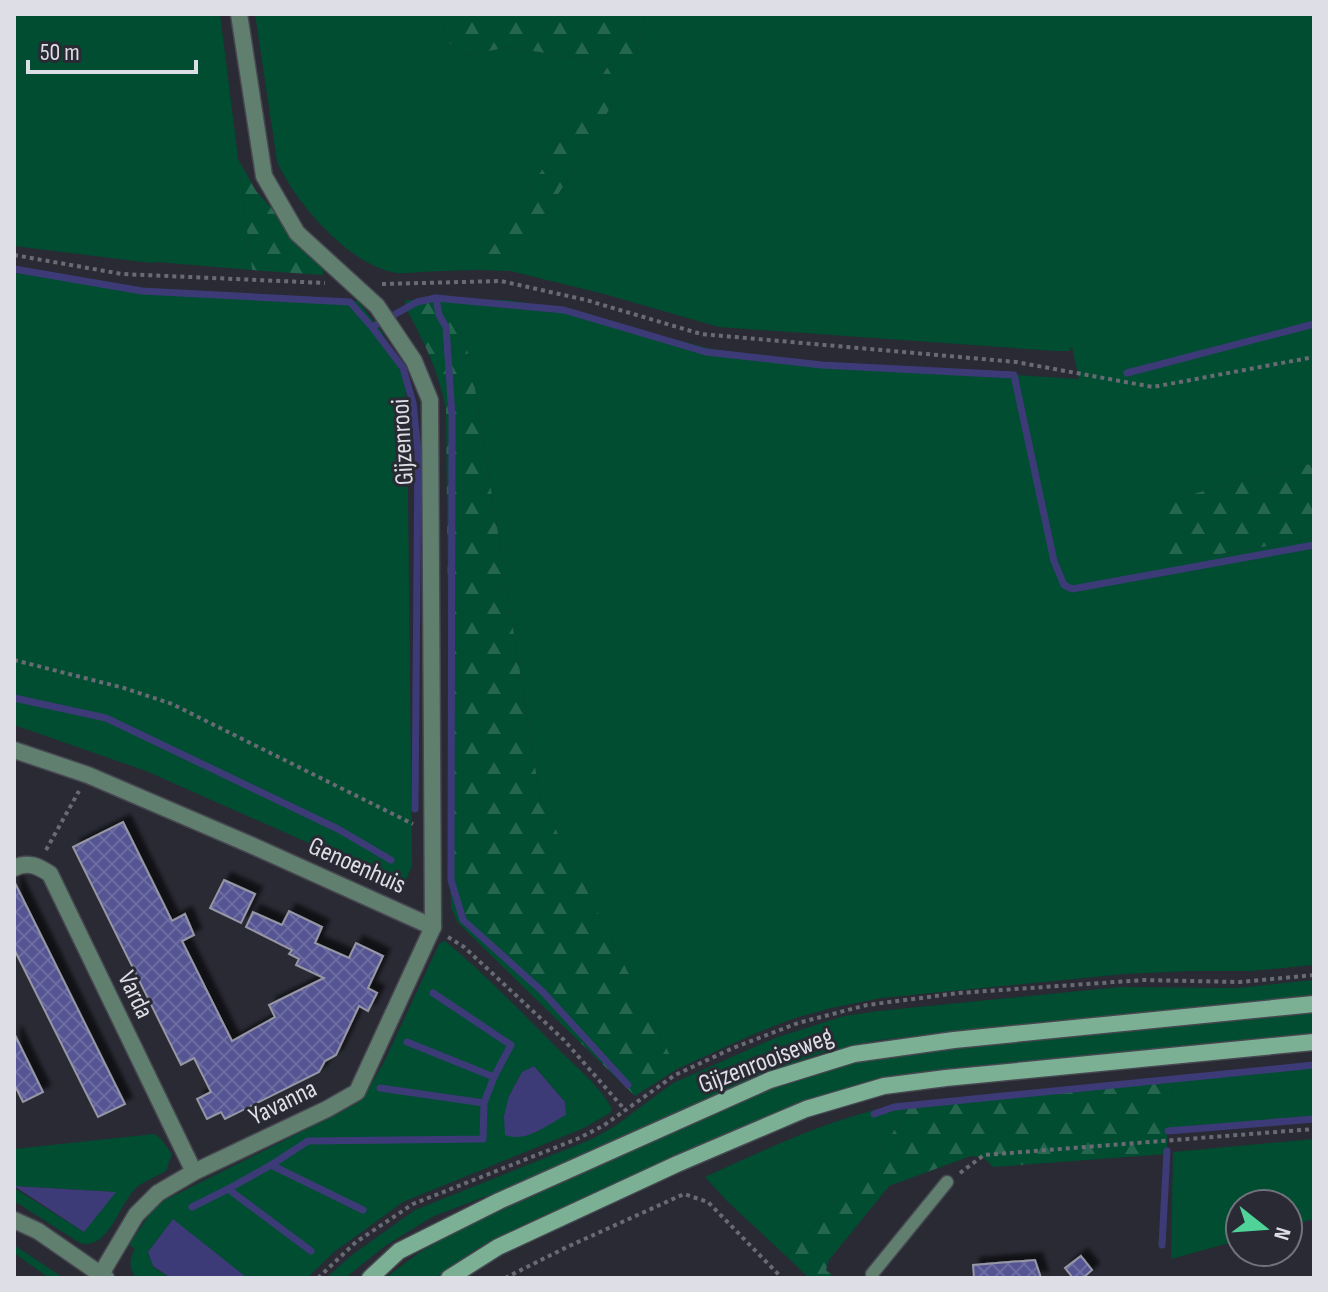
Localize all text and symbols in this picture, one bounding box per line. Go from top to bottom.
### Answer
scale bar [28,24,196,74]
text: 50 m [40,38,80,67]
street label: Gijzenrooi [385,398,421,486]
street label: Genoenhuis [304,831,410,901]
street label: Varda [110,966,160,1024]
street label: Gijzenrooiseweg [694,1021,838,1101]
street label: Yavanna [244,1073,322,1133]
north arrow [1224,1188,1304,1268]
text: N [1267,1224,1296,1243]

